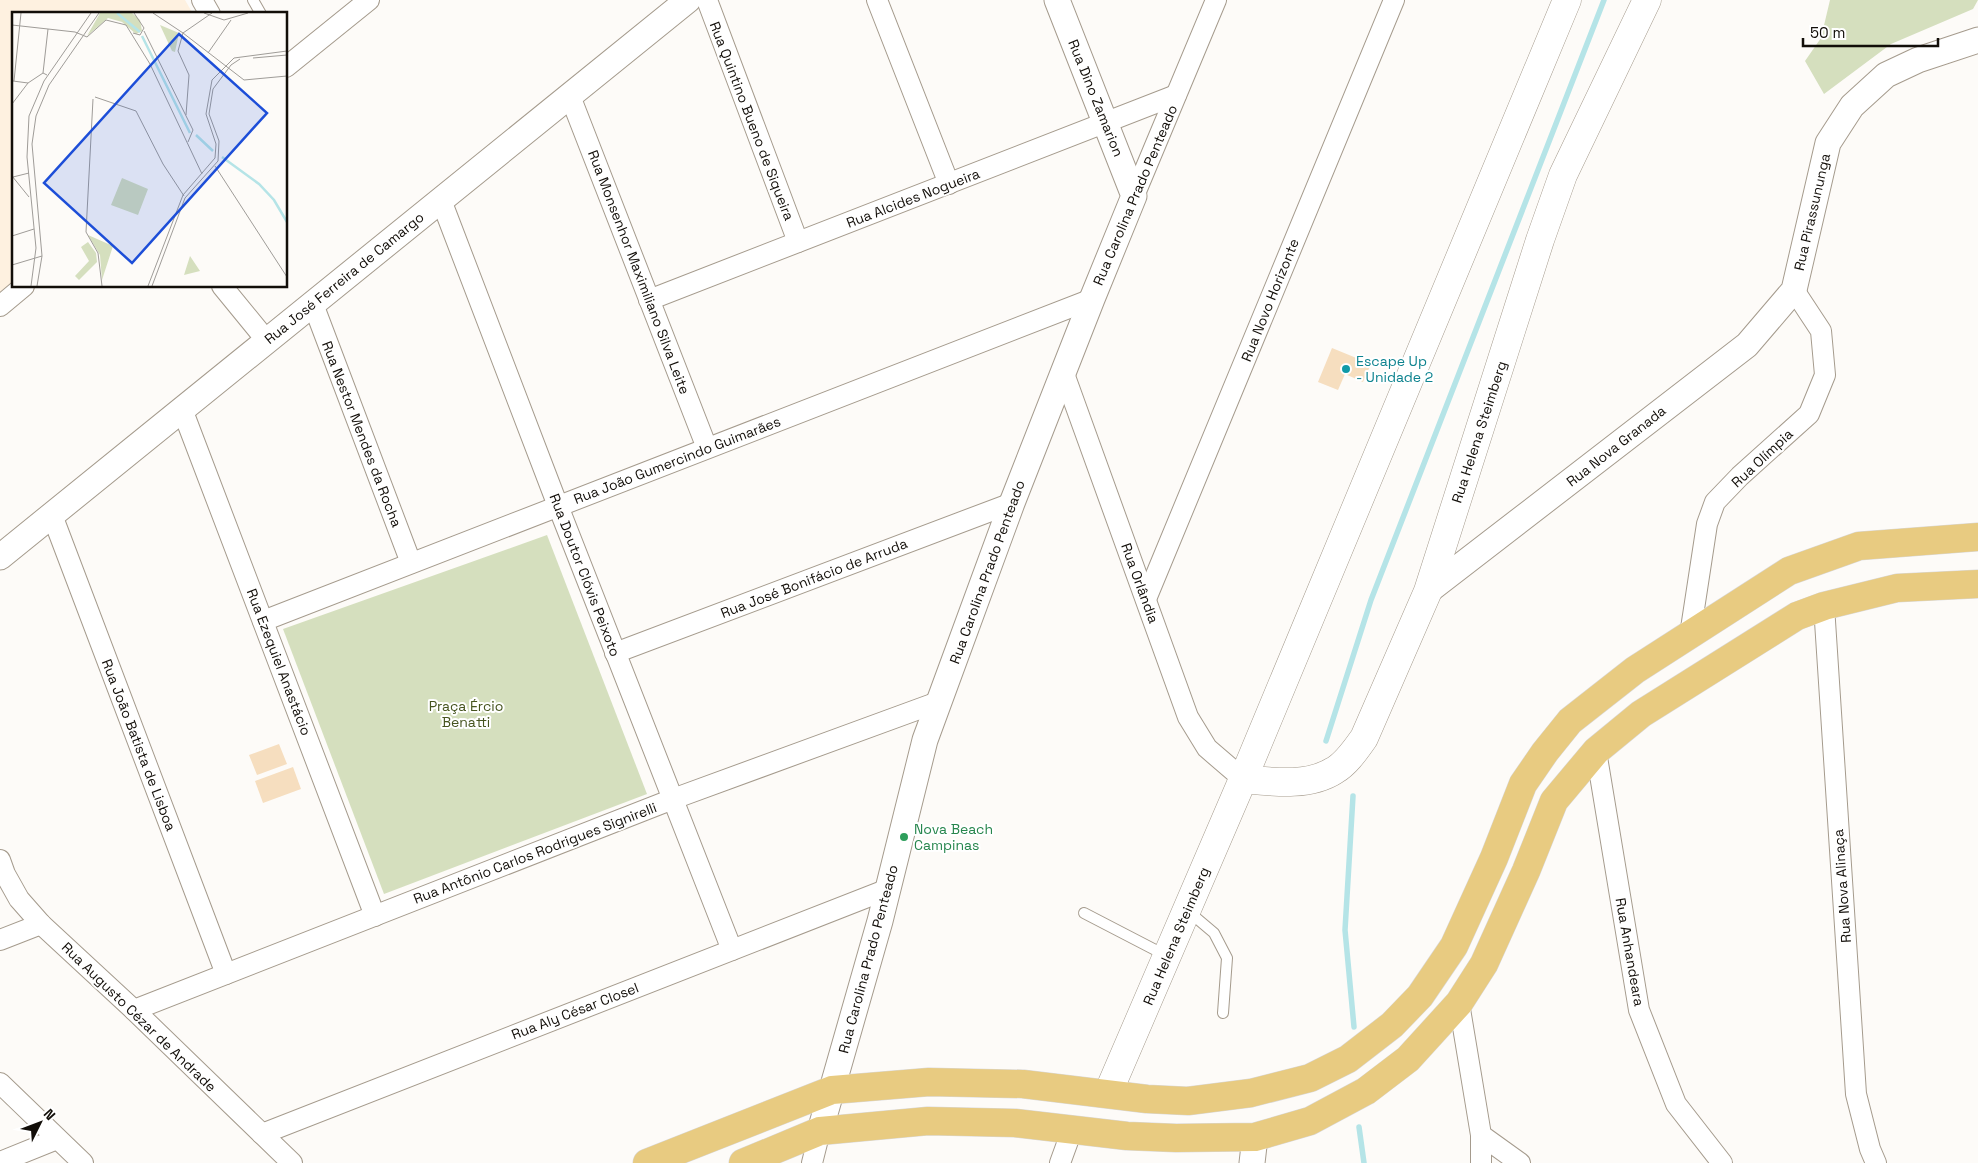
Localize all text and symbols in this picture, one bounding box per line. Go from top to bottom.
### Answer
inset map [12,12,288,288]
scale bar [1803,15,1938,47]
street label: Rua Quintino Bueno de Siqueira [706,19,798,223]
text: 50 m [1810,23,1845,42]
street label: Rua Dino Zamarion [1064,37,1128,159]
street label: Rua Carolina Prado Penteado [1089,102,1181,288]
street label: Rua Monsenhor Maximiliano Silva Leite [584,147,694,397]
street label: Rua Pirassununga [1790,152,1834,272]
street label: Rua Alcides Nogueira [844,164,982,232]
street label: Rua José Ferreira de Camargo [261,208,427,348]
street label: Rua Novo Horizonte [1237,236,1303,364]
street label: Rua Nestor Mendes da Rocha [318,338,406,530]
place label: Escape Up - Unidade 2 [1356,352,1433,386]
street label: Rua Helena Steimberg [1448,359,1510,505]
marker: Escape Up - Unidade 2 [1340,363,1352,375]
street label: Rua Nova Granada [1563,401,1669,491]
street label: Rua João Gumercindo Guimarães [571,412,783,508]
street label: Rua Olímpia [1727,425,1797,491]
street label: Rua Carolina Prado Penteado [945,478,1029,666]
street label: Rua Doutor Clóvis Peixoto [546,491,624,659]
street label: Rua José Bonifácio de Arruda [718,534,910,622]
street label: Rua Orlândia [1117,540,1163,626]
street label: Rua Ezequiel Anastácio [243,586,315,738]
street label: Rua João Batista de Lisboa [98,656,180,834]
park label: Praça Ércio Benatti [429,697,503,731]
street label: Rua Antônio Carlos Rodrigues Signirelli [411,798,659,908]
place label: Nova Beach Campinas [914,820,993,854]
street label: Rua Nova Alinaça [1829,828,1855,944]
marker: Nova Beach Campinas [898,831,910,843]
street label: Rua Carolina Prado Penteado [834,863,902,1055]
street label: Rua Helena Steimberg [1139,864,1213,1008]
street label: Rua Anhandeara [1612,896,1648,1008]
street label: Rua Augusto Cézar de Andrade [58,938,220,1096]
street label: Rua Aly César Closel [509,978,641,1044]
north arrow [15,1098,65,1148]
text: N [40,1105,59,1124]

